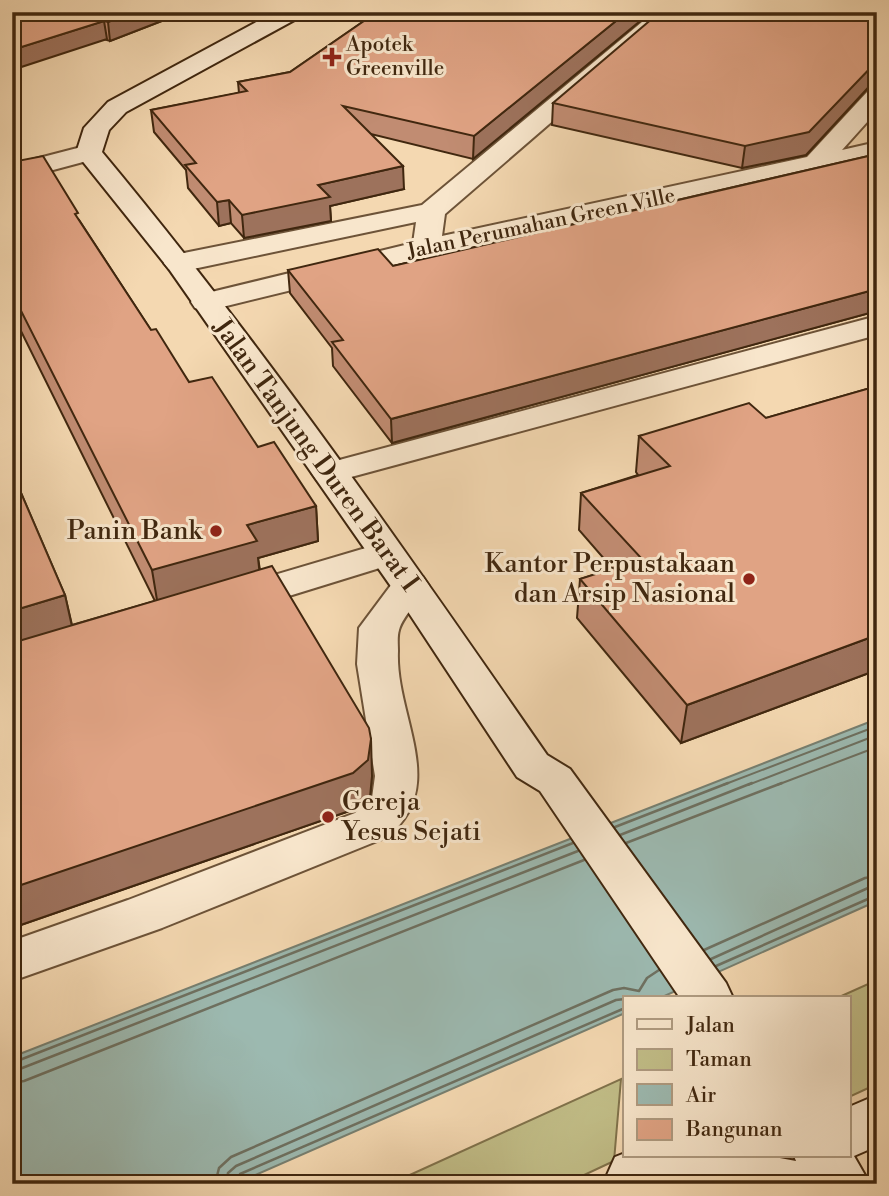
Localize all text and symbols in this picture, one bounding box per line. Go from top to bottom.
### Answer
place label: Apotek Greenville [345,32,444,82]
marker: Apotek Greenville [324,49,340,65]
street label: Jalan Perumahan Green Ville [403,183,678,265]
street label: Jalan Tanjung Duren Barat I [206,312,426,598]
place label: Panin Bank [67,515,203,547]
marker: Panin Bank [208,523,224,539]
place label: Kantor Perpustakaan dan Arsip Nasional [485,548,735,610]
marker: Kantor Perpustakaan dan Arsip Nasional [741,571,757,587]
place label: Gereja Yesus Sejati [340,786,481,848]
marker: Gereja Yesus Sejati [320,809,336,825]
legend [623,996,850,1158]
text: Jalan [685,1013,735,1039]
text: Taman [686,1047,752,1073]
text: Air [685,1083,716,1109]
text: Bangunan [685,1117,783,1143]

